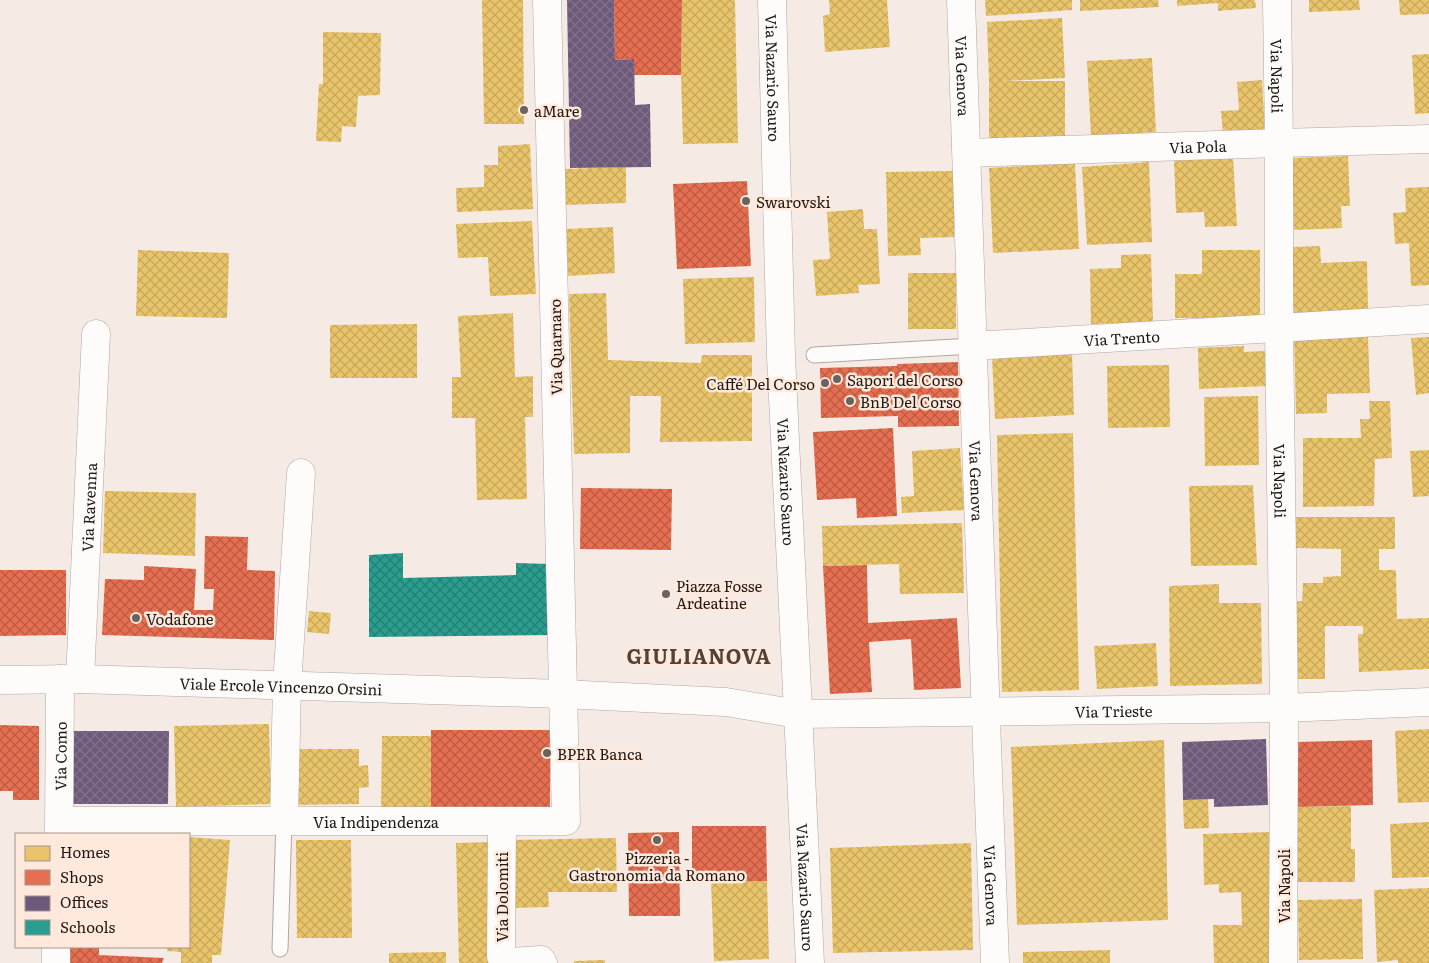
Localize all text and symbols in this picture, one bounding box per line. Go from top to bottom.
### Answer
street label: Via Nazario Sauro [761,14,787,142]
street label: Via Genova [951,35,976,118]
street label: Via Napoli [1266,39,1290,113]
place label: aMare [534,99,580,122]
marker: aMare [518,104,530,116]
street label: Via Pola [1169,133,1228,158]
place label: Swarovski [756,190,830,213]
marker: Swarovski [740,195,752,207]
street label: Via Quarnaro [543,298,567,395]
street label: Via Trento [1083,323,1161,351]
place label: Sapori del Corso [847,368,963,391]
place label: Caffé Del Corso [706,372,815,395]
marker: Sapori del Corso [831,373,843,385]
marker: Caffé Del Corso [819,377,831,389]
place label: BnB Del Corso [860,390,962,413]
marker: BnB Del Corso [844,395,856,407]
street label: Via Nazario Sauro [772,417,802,546]
street label: Via Genova [964,440,990,523]
street label: Via Napoli [1269,444,1293,518]
street label: Via Ravenna [74,461,102,552]
place label: Piazza Fosse Ardeatine [676,574,763,614]
marker: Piazza Fosse Ardeatine [660,588,672,600]
place label: Vodafone [146,607,214,630]
marker: Vodafone [130,612,142,624]
district label: GIULIANOVA [626,640,772,670]
street label: Viale Ercole Vincenzo Orsini [179,671,383,700]
street label: Via Trieste [1075,698,1153,722]
street label: Via Como [48,721,71,791]
place label: BPER Banca [557,742,644,765]
marker: BPER Banca [541,747,553,759]
street label: Via Indipendenza [313,810,440,833]
street label: Via Nazario Sauro [792,823,821,952]
legend [15,833,190,948]
marker: Pizzeria - Gastronomia da Romano [651,834,663,846]
text: Homes [60,840,110,863]
street label: Via Genova [979,845,1005,927]
place label: Pizzeria - Gastronomia da Romano [569,846,746,886]
street label: Via Napoli [1272,849,1295,923]
street label: Via Dolomiti [490,852,513,942]
text: Shops [60,865,103,888]
text: Offices [60,890,108,913]
text: Schools [60,915,116,938]

